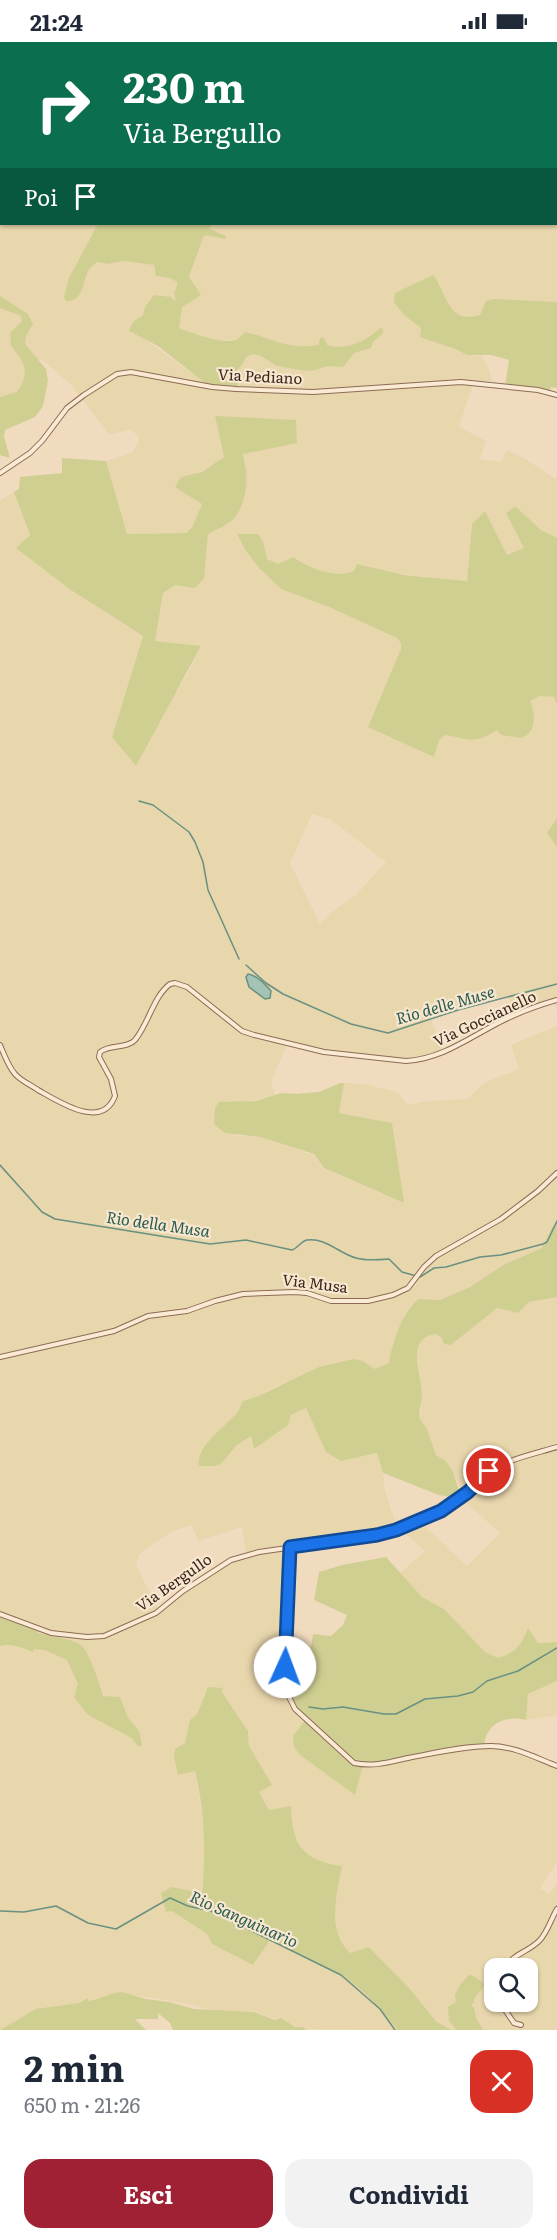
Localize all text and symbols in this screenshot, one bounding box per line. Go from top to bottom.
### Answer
text: 21:24 [30,5,83,38]
text: 230 m [123,54,245,116]
icon: right [24,66,102,144]
text: Via Bergullo [123,111,282,151]
text: Poi [24,180,57,213]
icon: arrive [69,180,102,213]
street label: Via Pediano [217,362,303,389]
water label: Rio delle Muse [393,978,497,1030]
street label: Via Goccianello [429,984,540,1052]
water label: Rio della Musa [105,1204,212,1242]
street label: Via Musa [281,1267,350,1298]
pin [463,1445,514,1496]
icon: arrive [472,1454,505,1487]
street label: Via Bergullo [130,1547,216,1616]
position arrow [253,1635,317,1699]
water label: Rio Sanguinario [186,1884,302,1953]
map controls [484,1958,538,2012]
button: search [484,1958,538,2012]
text: 2 min [24,2040,125,2093]
button: close [470,2050,533,2113]
text: 650 m · 21:26 [24,2089,140,2119]
button: Esci [24,2159,273,2228]
button: Condividi [285,2159,533,2228]

